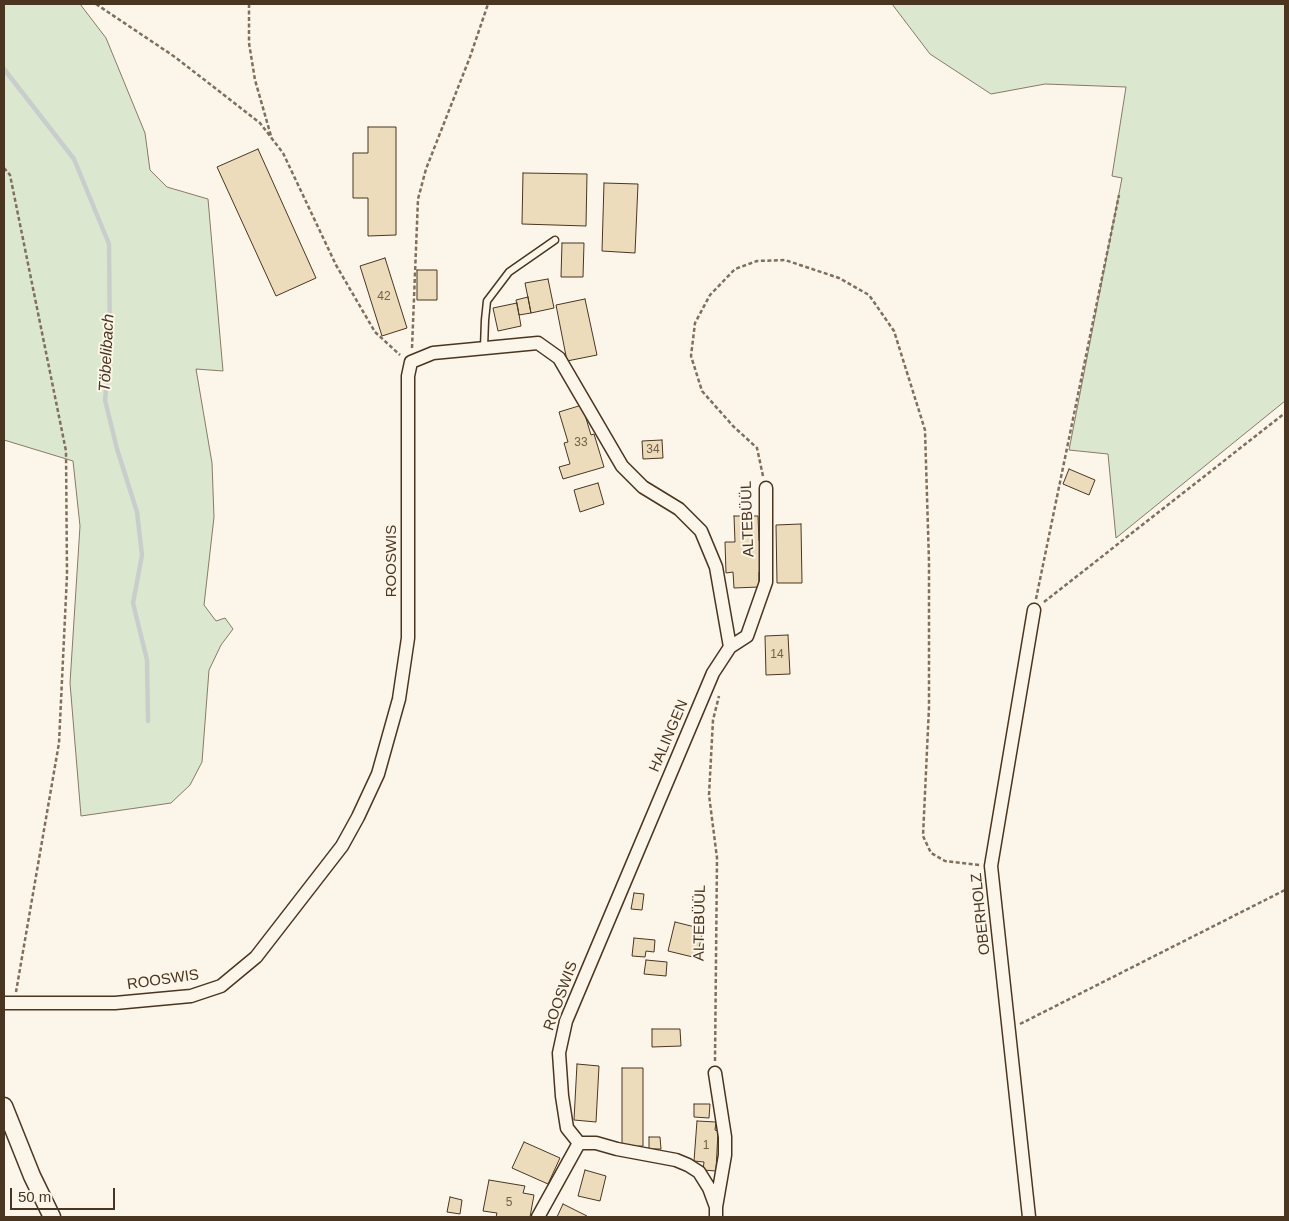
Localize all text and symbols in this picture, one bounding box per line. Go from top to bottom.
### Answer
house number: 42 [377,290,391,304]
water label: Töbelibach [95,313,119,393]
house number: 33 [574,436,588,450]
house number: 34 [646,443,660,457]
street label: ALTEBÜÜL [738,481,758,557]
street label: ROOSWIS [383,525,401,597]
house number: 14 [770,648,784,662]
street label: HALINGEN [646,697,692,775]
street label: OBERHOLZ [968,872,994,956]
street label: ALTEBÜÜL [690,885,710,961]
street label: ROOSWIS [540,959,582,1033]
street label: ROOSWIS [126,966,200,994]
house number: 1 [703,1139,709,1153]
scale bar [12,1178,118,1210]
text: 50 m [18,1188,51,1205]
house number: 5 [506,1196,512,1210]

